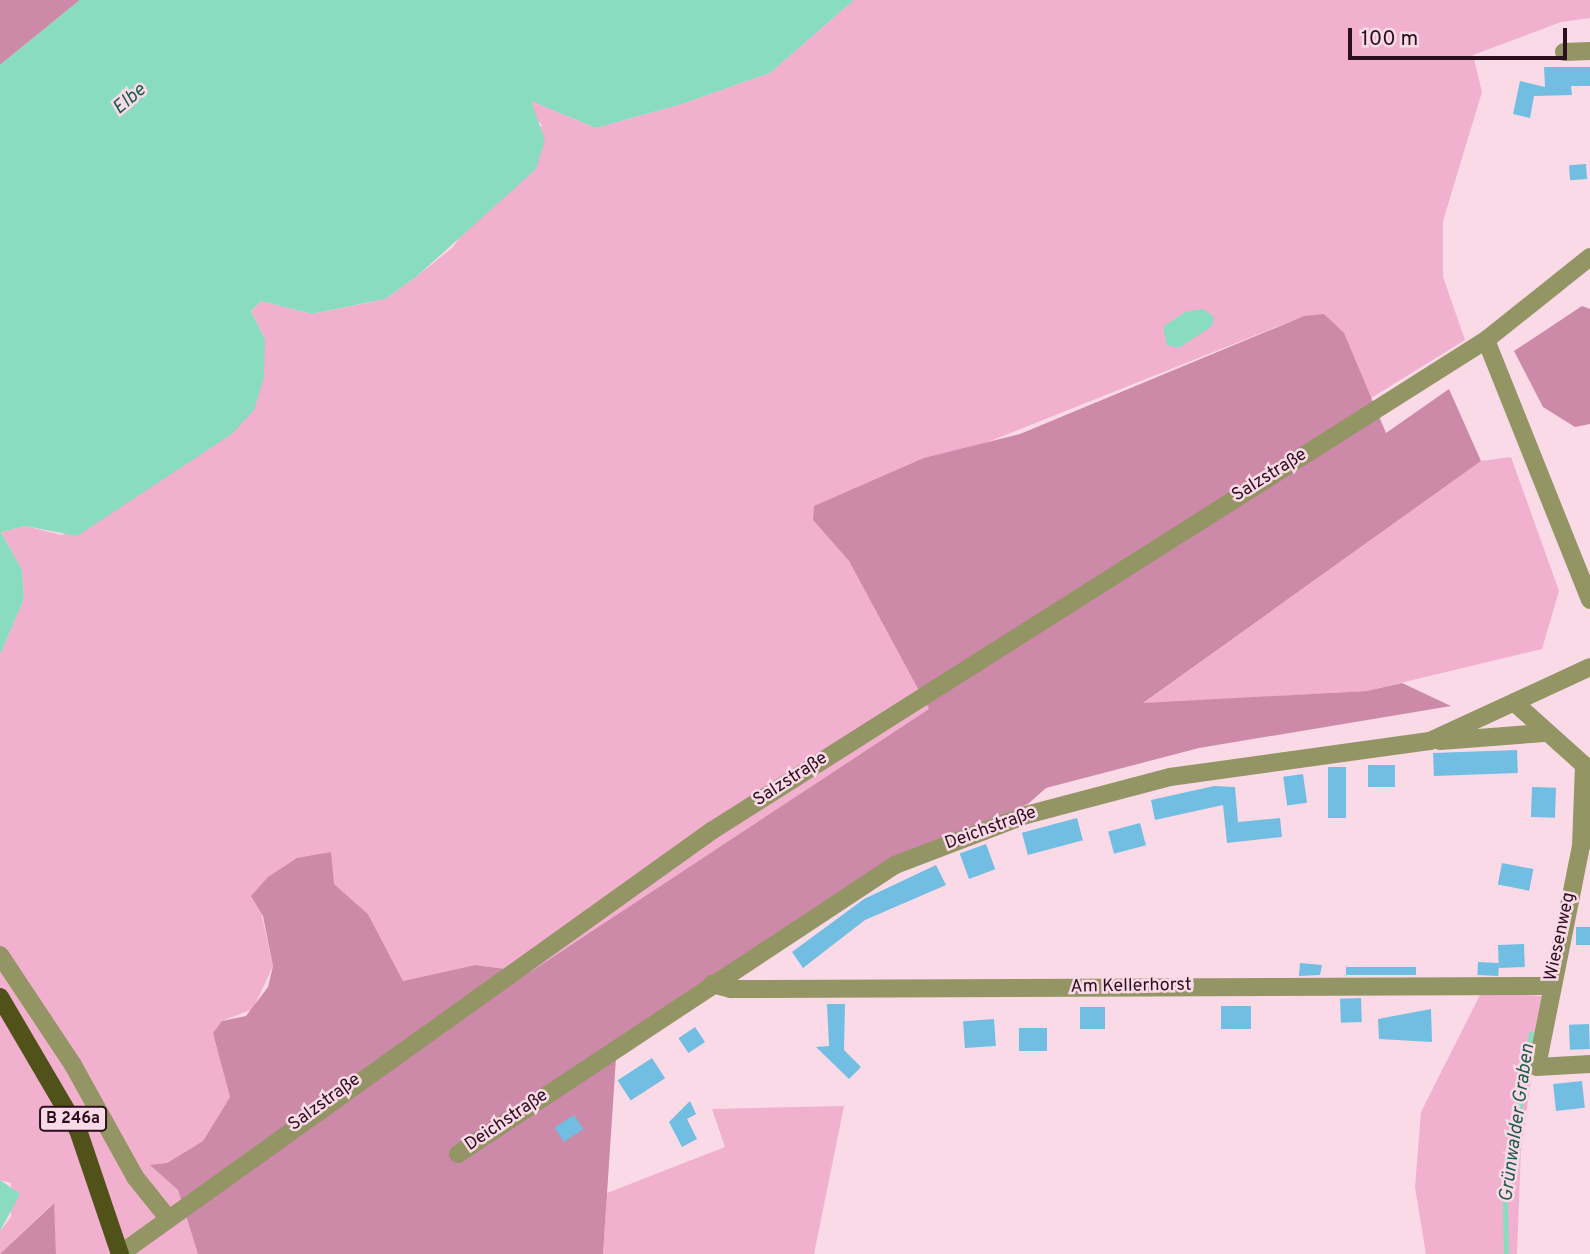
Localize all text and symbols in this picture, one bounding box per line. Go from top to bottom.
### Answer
scale bar [1352,14,1571,58]
text: 100 m [1361,26,1418,53]
water label: Elbe [109,80,151,120]
street label: Salzstraße [1229,445,1311,507]
street label: Salzstraße [750,748,832,812]
street label: Deichstraße [942,803,1040,855]
street label: Wiesenweg [1541,891,1581,983]
street label: Am Kellerhorst [1070,975,1192,999]
water label: Grünwalder Graben [1496,1043,1540,1203]
street label: Salzstraße [285,1070,365,1136]
street label: Deichstraße [461,1085,553,1157]
road number: B 246a [38,1106,108,1132]

